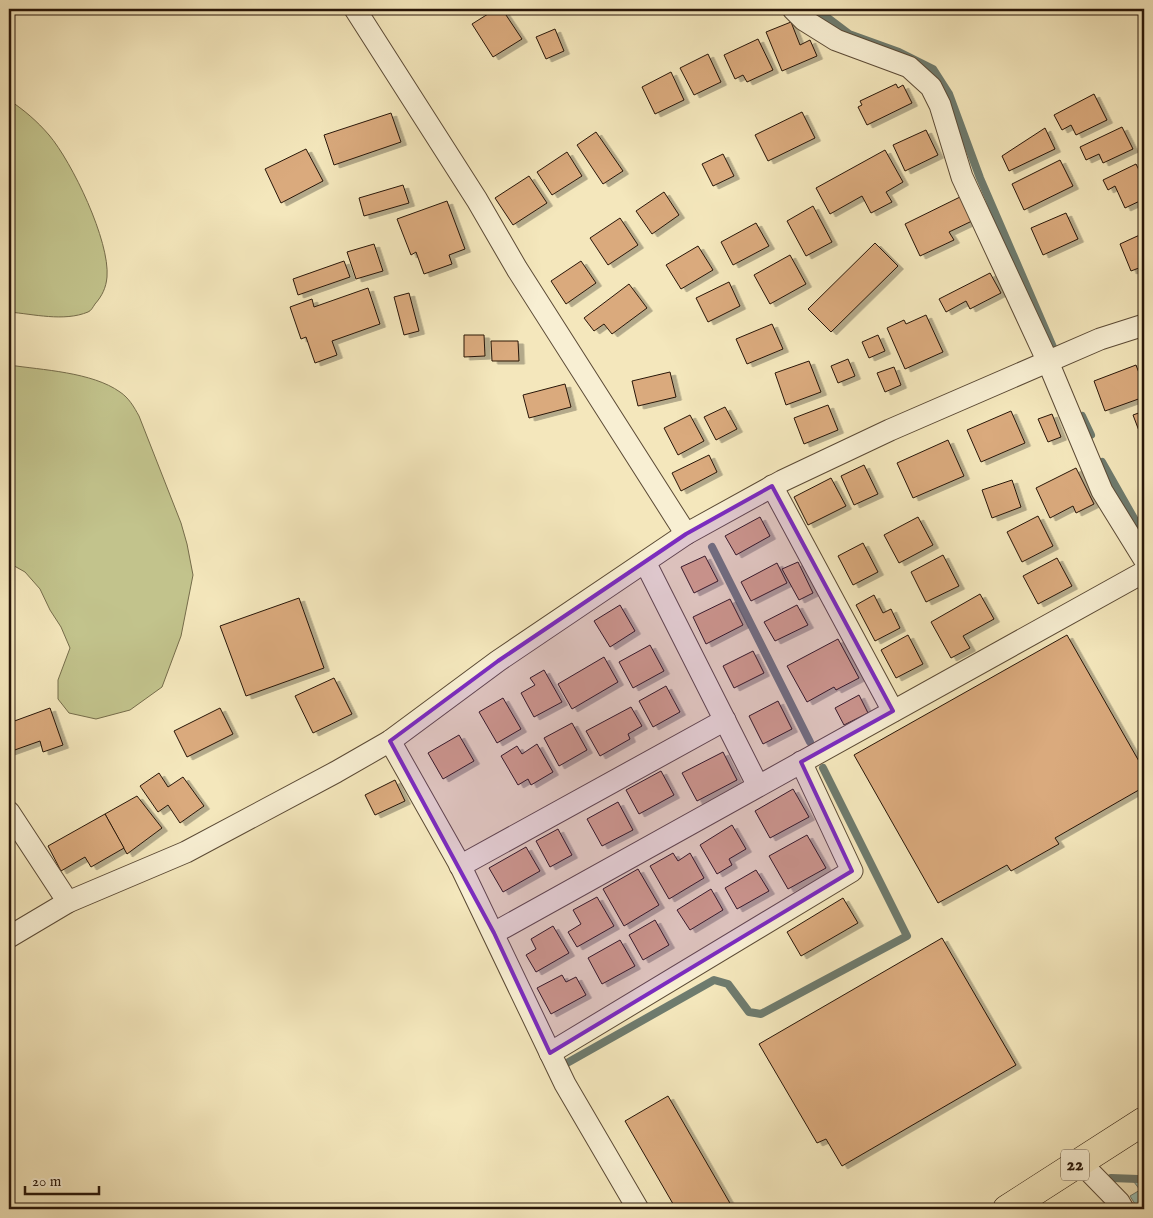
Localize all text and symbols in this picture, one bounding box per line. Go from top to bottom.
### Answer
road number: 22 [1061,1150,1089,1180]
scale bar [25,1163,99,1195]
text: 20 m [32,1172,62,1191]

